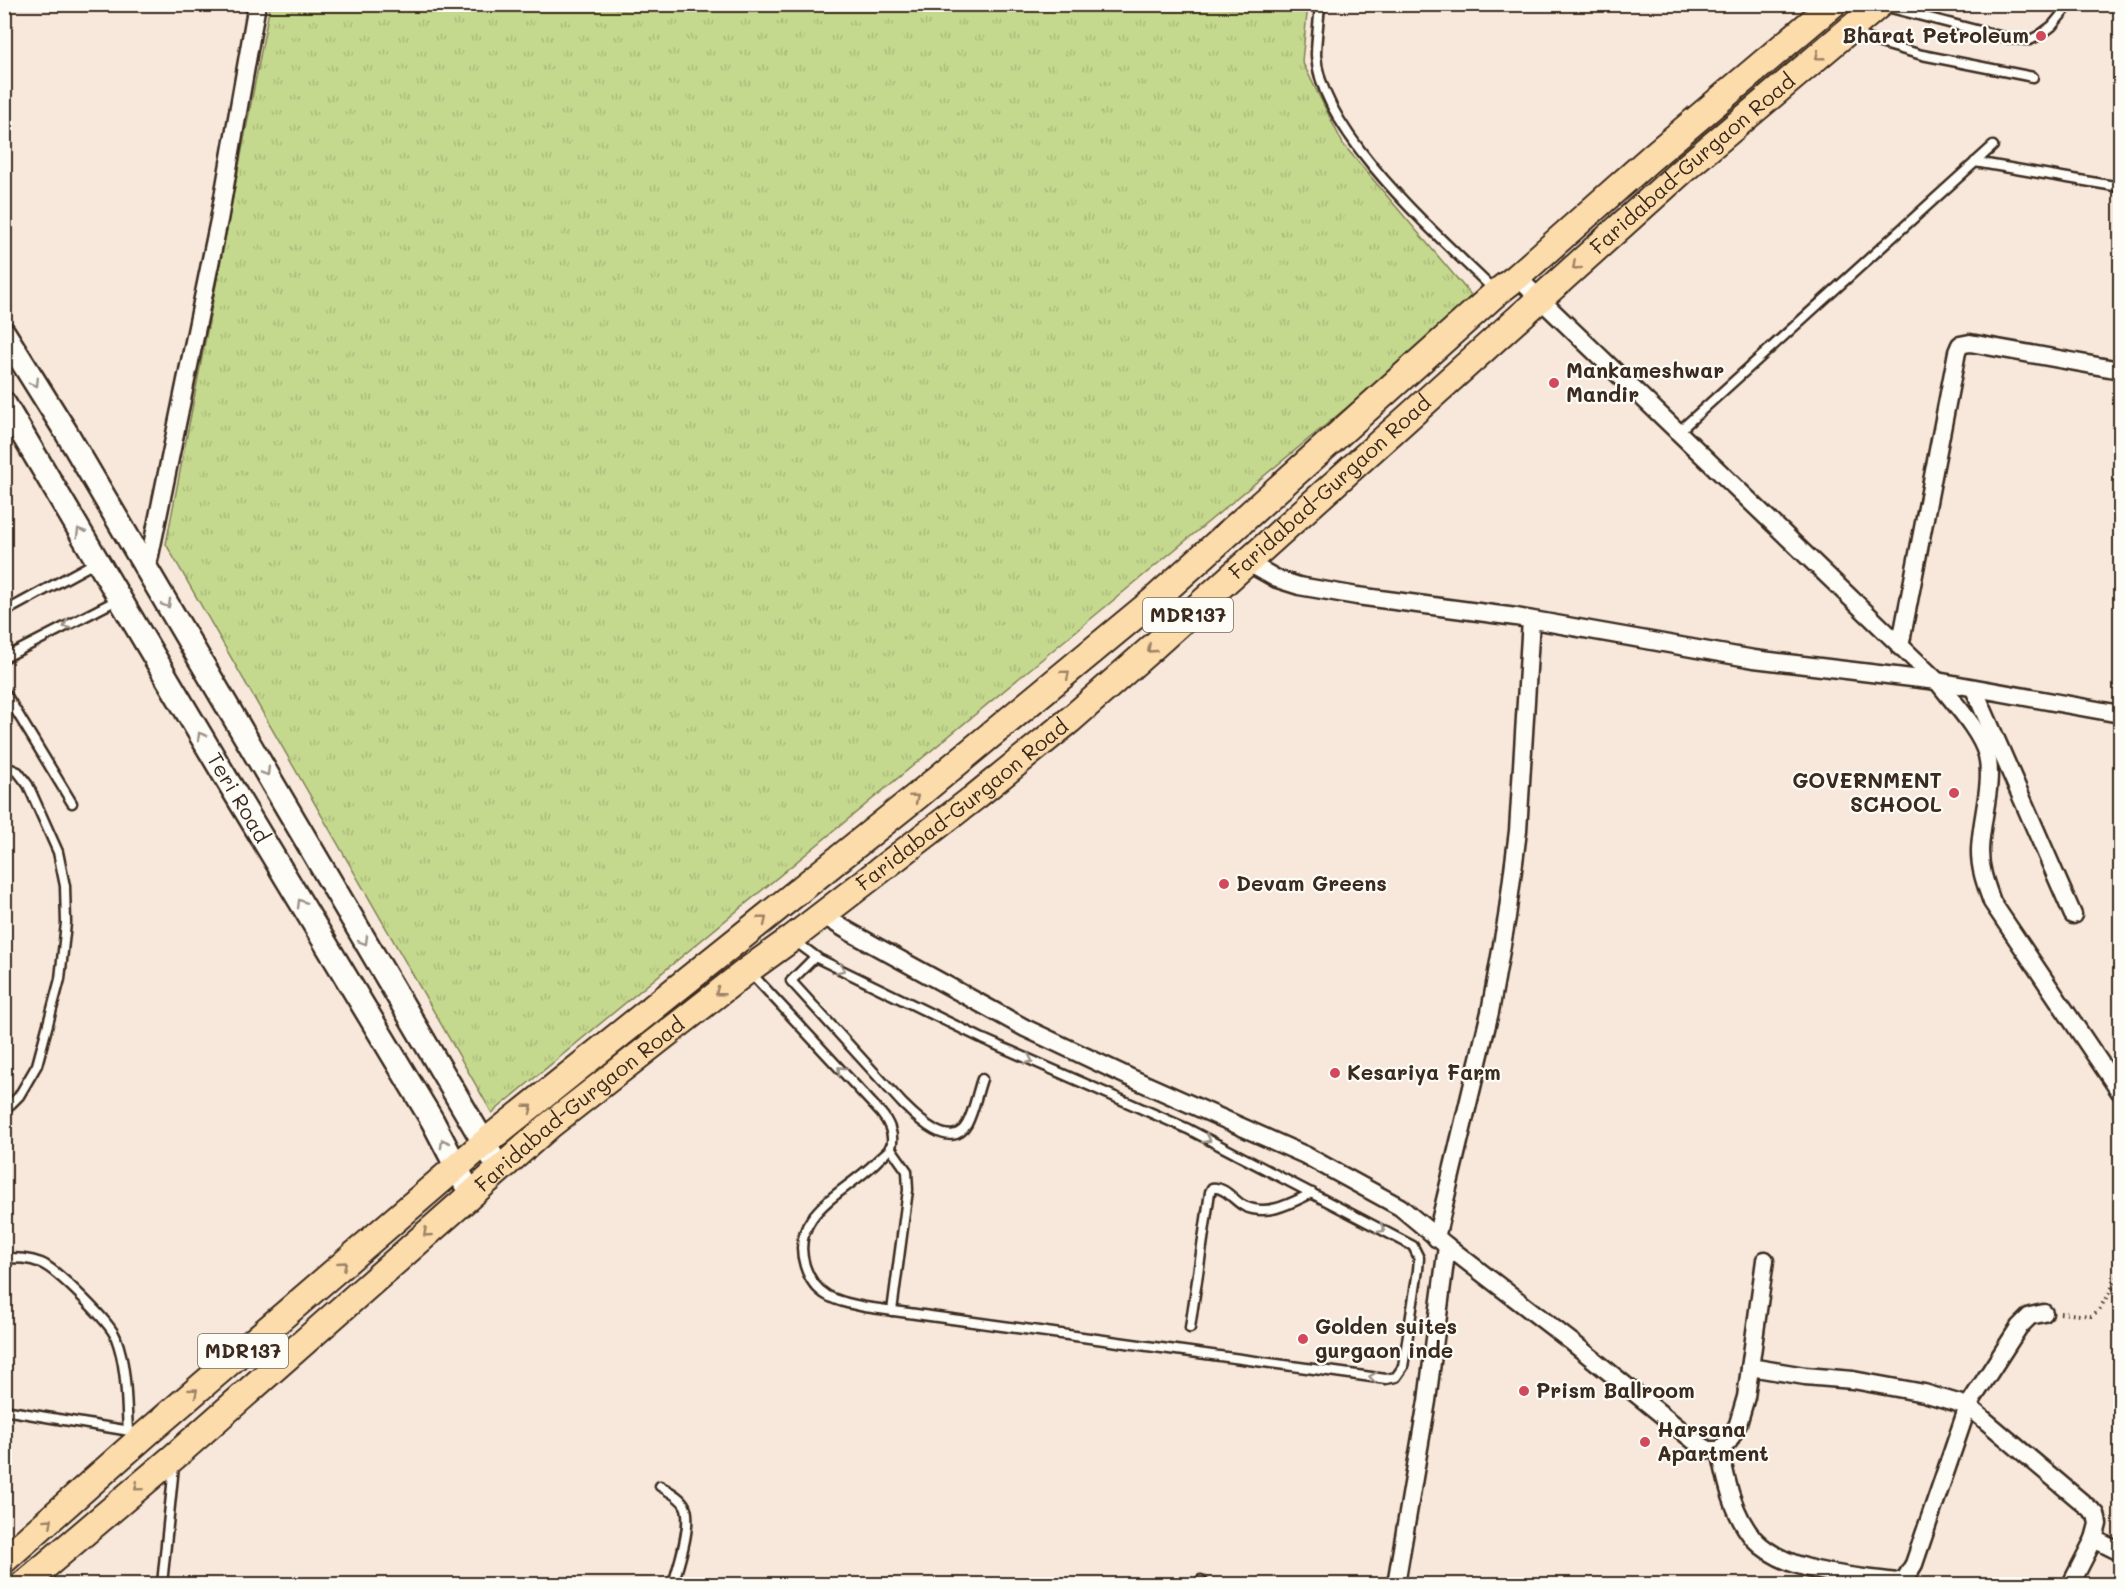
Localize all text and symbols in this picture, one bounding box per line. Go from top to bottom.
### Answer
place label: Bharat Petroleum [1842,21,2029,48]
marker: Bharat Petroleum [2034,29,2048,43]
one-way arrow [1815,48,1826,59]
street label: Faridabad-Gurgaon Road [1584,67,1800,260]
one-way arrow [1573,259,1583,270]
place label: Mankameshwar Mandir [1566,356,1724,407]
marker: Mankameshwar Mandir [1547,376,1561,390]
one-way arrow [28,377,40,387]
street label: Faridabad-Gurgaon Road [1222,389,1436,585]
one-way arrow [76,528,88,538]
one-way arrow [160,598,171,608]
road number: MDR137 [1143,598,1233,632]
one-way arrow [63,618,74,629]
one-way arrow [1147,642,1158,653]
one-way arrow [1059,671,1070,682]
street label: Faridabad-Gurgaon Road [850,712,1073,896]
one-way arrow [196,732,208,742]
street label: Teri Road [202,747,277,847]
one-way arrow [259,766,270,776]
place label: GOVERNMENT SCHOOL [1792,766,1942,817]
marker: GOVERNMENT SCHOOL [1947,786,1961,800]
one-way arrow [908,795,919,806]
place label: Devam Greens [1236,869,1387,896]
marker: Devam Greens [1217,877,1231,891]
one-way arrow [297,899,309,909]
one-way arrow [756,917,767,928]
one-way arrow [357,935,369,945]
one-way arrow [834,962,845,974]
one-way arrow [714,985,725,996]
street label: Faridabad-Gurgaon Road [468,1010,689,1197]
one-way arrow [1023,1053,1034,1065]
place label: Kesariya Farm [1347,1058,1501,1086]
one-way arrow [837,1066,848,1076]
marker: Kesariya Farm [1328,1066,1342,1080]
one-way arrow [522,1104,533,1115]
one-way arrow [1201,1132,1212,1144]
one-way arrow [440,1139,451,1149]
one-way arrow [1374,1222,1385,1233]
one-way arrow [423,1226,433,1237]
one-way arrow [336,1262,347,1273]
place label: Golden suites gurgaon inde [1315,1312,1457,1363]
marker: Golden suites gurgaon inde [1296,1332,1310,1346]
road number: MDR137 [198,1334,288,1368]
one-way arrow [1369,1372,1378,1384]
place label: Prism Ballroom [1536,1376,1695,1403]
marker: Prism Ballroom [1517,1384,1531,1398]
one-way arrow [187,1388,198,1399]
place label: Harsana Apartment [1657,1415,1769,1466]
marker: Harsana Apartment [1638,1435,1652,1449]
one-way arrow [134,1480,145,1491]
one-way arrow [42,1518,52,1529]

